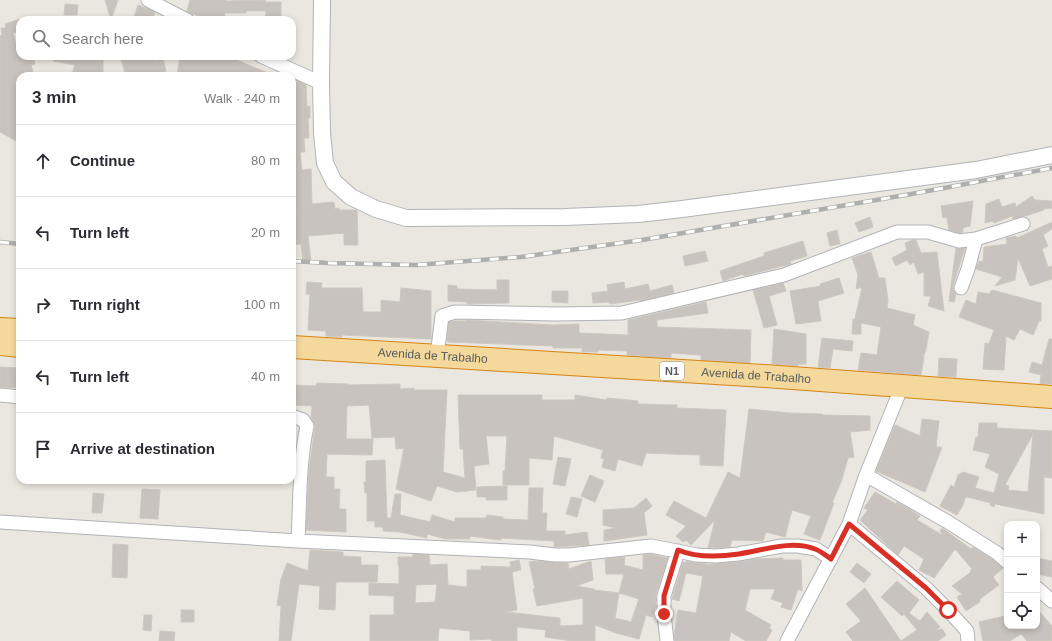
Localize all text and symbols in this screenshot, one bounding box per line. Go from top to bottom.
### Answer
search box [16,16,296,60]
icon: search [30,27,52,49]
text: Search here [62,30,144,47]
text: 3 min [32,88,76,107]
text: Walk · 240 m [204,91,280,106]
icon: ahead [32,150,54,172]
text: Continue [70,152,135,169]
text: 80 m [251,153,280,168]
icon: left [32,222,54,244]
text: Turn left [70,224,129,241]
text: 20 m [251,225,280,240]
icon: right [32,294,54,316]
text: Turn right [70,296,140,313]
text: 100 m [244,297,280,312]
street label: Avenida de Trabalho [377,345,488,366]
road number: N1 [660,362,684,380]
street label: Avenida de Trabalho [701,365,812,386]
icon: left [32,366,54,388]
text: Turn left [70,368,129,385]
text: 40 m [251,369,280,384]
icon: arrive [32,438,54,460]
text: Arrive at destination [70,440,215,457]
map controls [1004,521,1040,629]
button: + [1004,521,1040,557]
button: − [1004,557,1040,593]
button: locate [1004,593,1040,629]
route start [939,601,957,619]
route end [655,605,673,623]

